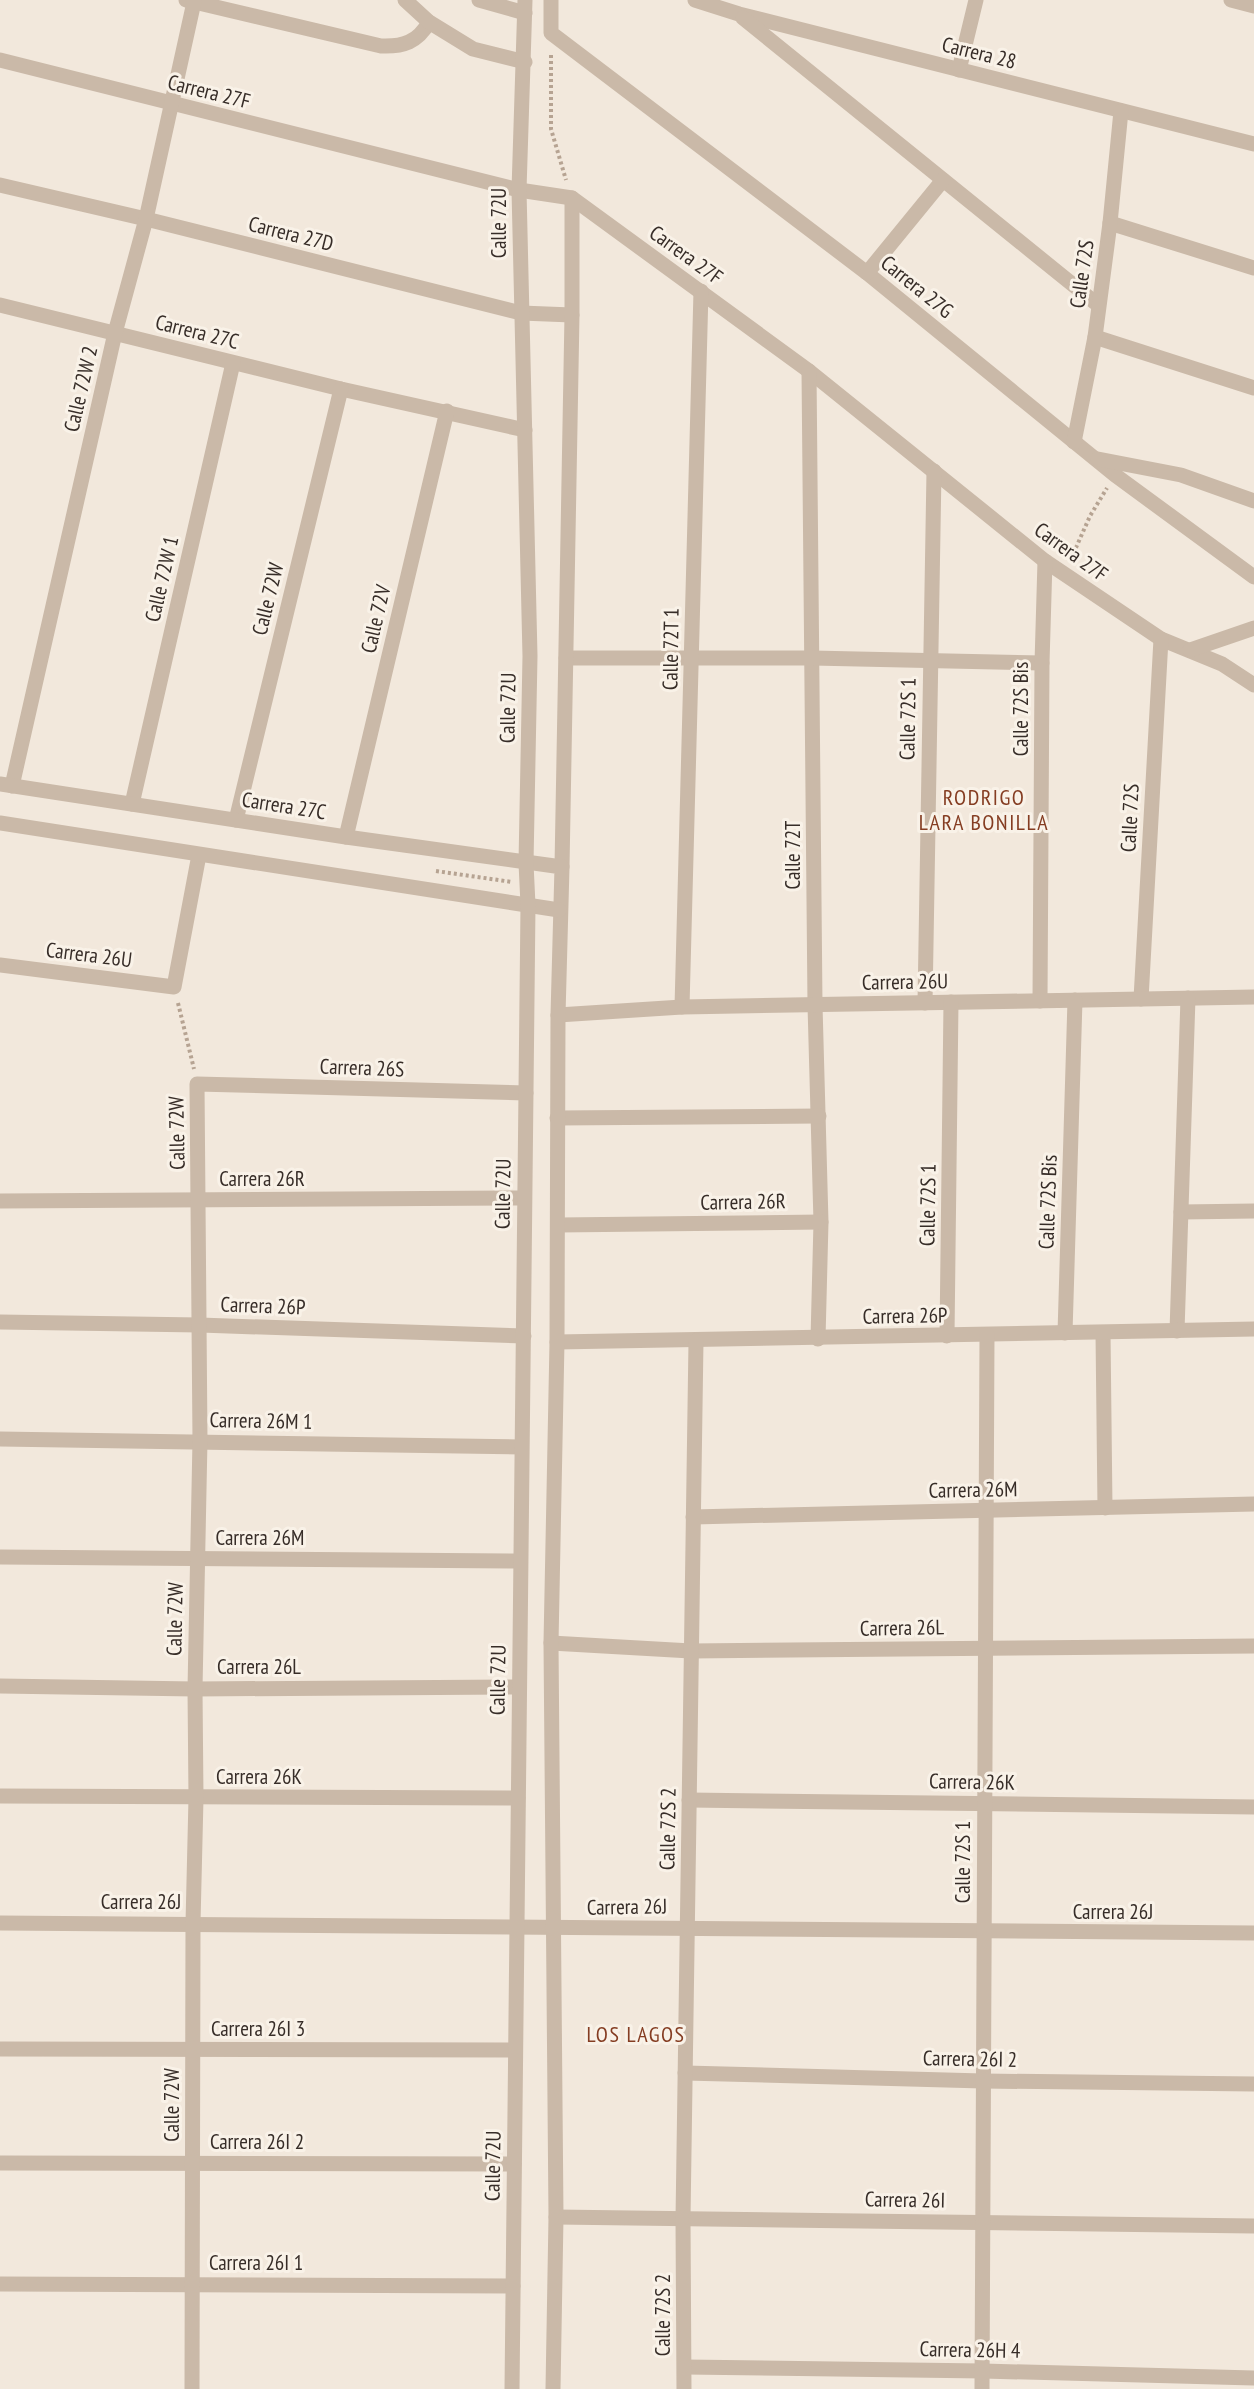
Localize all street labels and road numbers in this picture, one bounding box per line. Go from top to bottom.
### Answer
street label: Carrera 28 [939,30,1019,75]
street label: Carrera 27F [165,68,253,115]
street label: Calle 72U [485,188,512,258]
street label: Carrera 27D [246,210,336,257]
street label: Carrera 27F [644,219,728,290]
street label: Calle 72S [1063,238,1100,310]
street label: Carrera 27G [876,249,959,324]
street label: Carrera 27C [153,308,242,355]
street label: Calle 72W 2 [58,343,103,434]
street label: Carrera 27F [1029,516,1113,587]
street label: Calle 72W 1 [139,533,184,624]
street label: Calle 72W [246,560,290,638]
street label: Calle 72V [355,582,397,656]
street label: Calle 72T 1 [656,608,685,690]
street label: Calle 72S Bis [1007,662,1034,756]
street label: Calle 72U [493,673,522,743]
street label: Calle 72S 1 [893,678,922,760]
street label: Calle 72S [1114,783,1145,853]
street label: Carrera 27C [240,786,328,826]
street label: Calle 72T [779,820,806,889]
street label: Carrera 26U [45,936,134,973]
street label: Carrera 26U [862,967,948,996]
street label: Carrera 26S [319,1053,405,1082]
street label: Calle 72W [162,1096,191,1170]
street label: Calle 72S Bis [1032,1154,1063,1250]
street label: Calle 72U [488,1159,517,1229]
street label: Calle 72S 1 [913,1164,942,1246]
street label: Carrera 26R [219,1165,305,1192]
street label: Carrera 26R [700,1187,786,1216]
street label: Carrera 26P [220,1291,306,1320]
street label: Carrera 26P [862,1301,948,1330]
street label: Carrera 26M 1 [209,1406,313,1435]
street label: Carrera 26M [928,1475,1018,1504]
street label: Carrera 26M [216,1524,304,1551]
street label: Calle 72W [160,1582,189,1656]
street label: Carrera 26L [860,1613,945,1642]
street label: Calle 72U [483,1645,512,1715]
street label: Carrera 26L [217,1653,301,1680]
street label: Carrera 26K [216,1763,302,1790]
street label: Carrera 26K [929,1767,1015,1796]
street label: Calle 72S 2 [653,1788,682,1870]
street label: Calle 72S 1 [949,1821,976,1903]
street label: Carrera 26J [101,1888,181,1915]
street label: Carrera 26J [587,1892,667,1921]
street label: Carrera 26J [1073,1898,1153,1925]
street label: Carrera 26I 3 [211,2015,305,2042]
street label: Carrera 26I 2 [923,2044,1017,2073]
street label: Calle 72W [158,2068,185,2142]
street label: Carrera 26I 2 [210,2128,304,2155]
street label: Calle 72U [478,2131,507,2201]
street label: Carrera 26I [865,2185,945,2214]
street label: Carrera 26I 1 [209,2249,303,2276]
street label: Calle 72S 2 [649,2274,676,2356]
street label: Carrera 26H 4 [919,2335,1021,2364]

